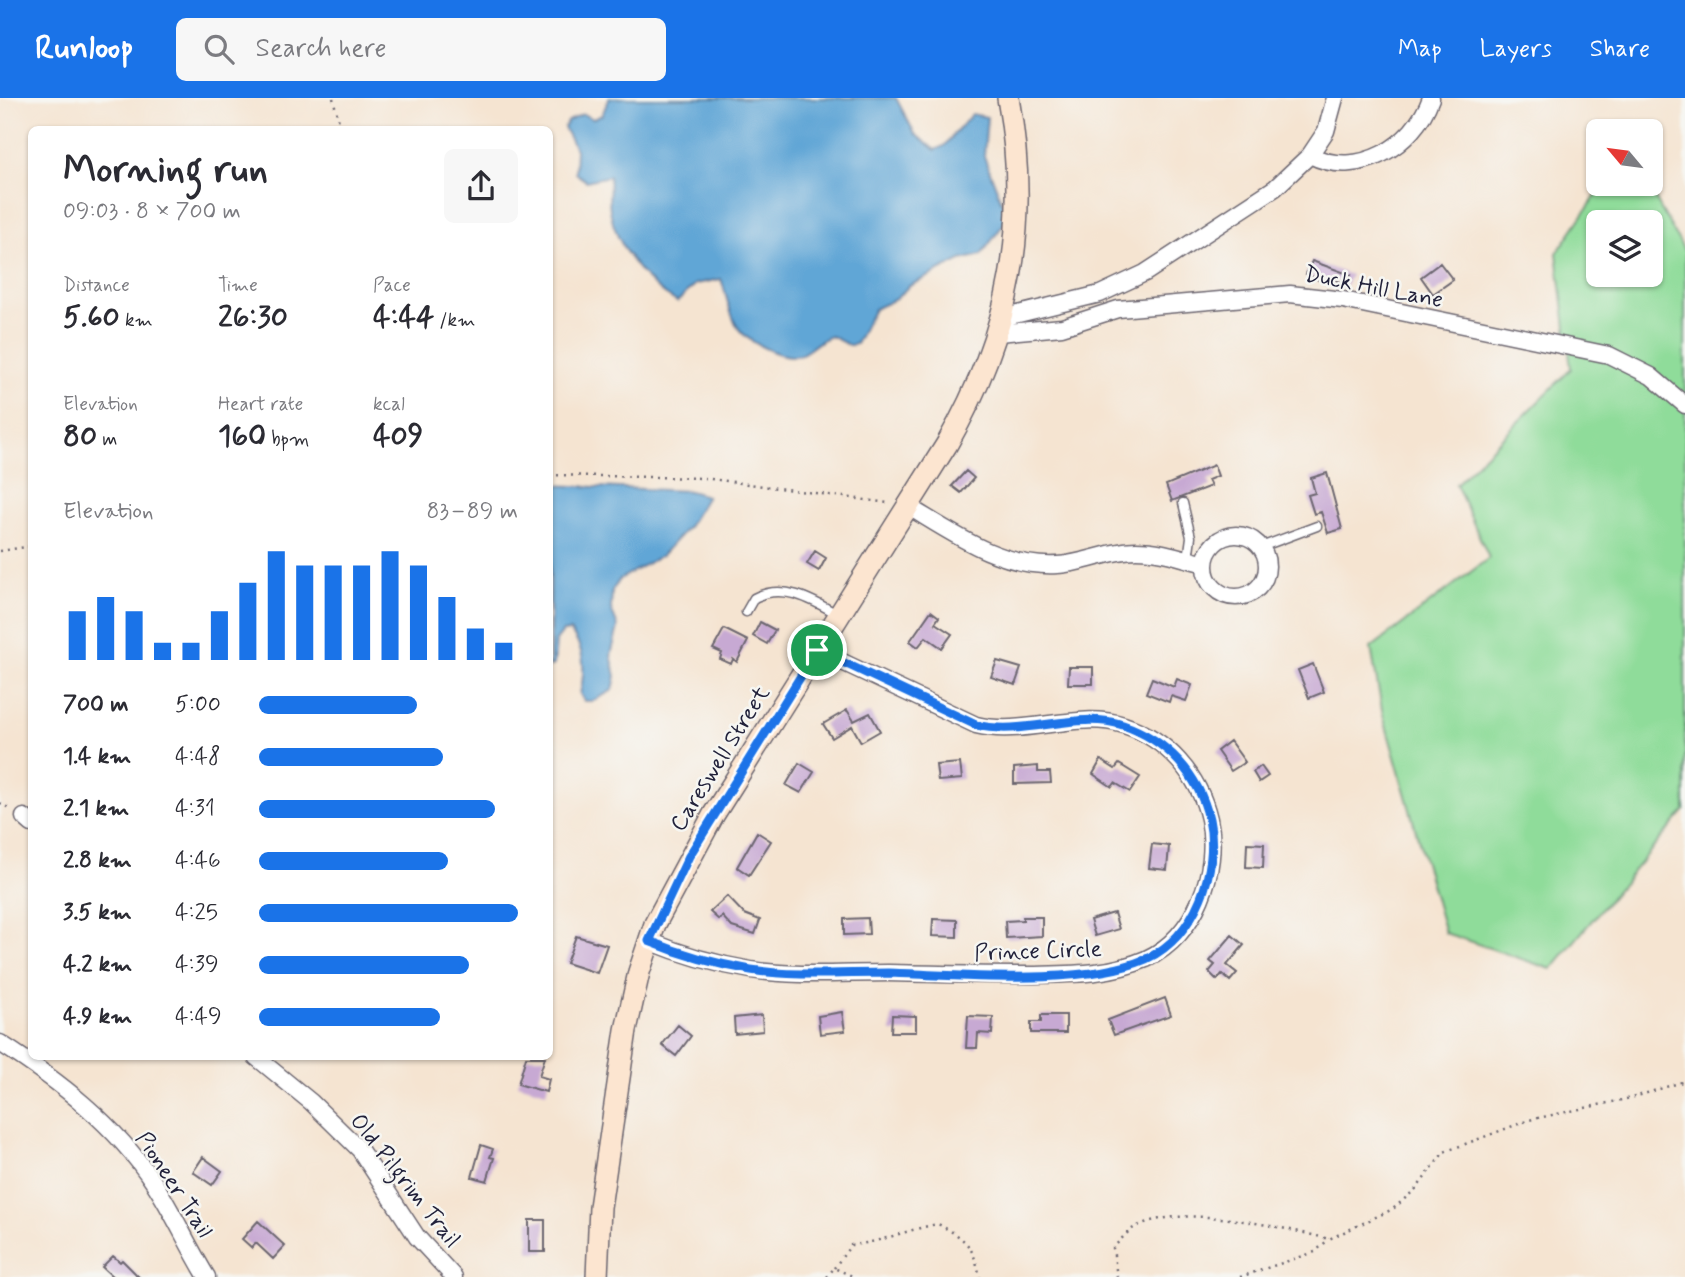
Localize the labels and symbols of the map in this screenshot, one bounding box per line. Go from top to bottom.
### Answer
north arrow [1586,119,1662,196]
street label: Duck Hill Lane [1302,260,1445,316]
pin [787,620,847,680]
street label: Careswell Street [664,680,778,837]
street label: Prince Circle [974,935,1102,969]
street label: Old Pilgrim Trail [341,1108,466,1256]
street label: Pioneer Trail [128,1126,219,1244]

